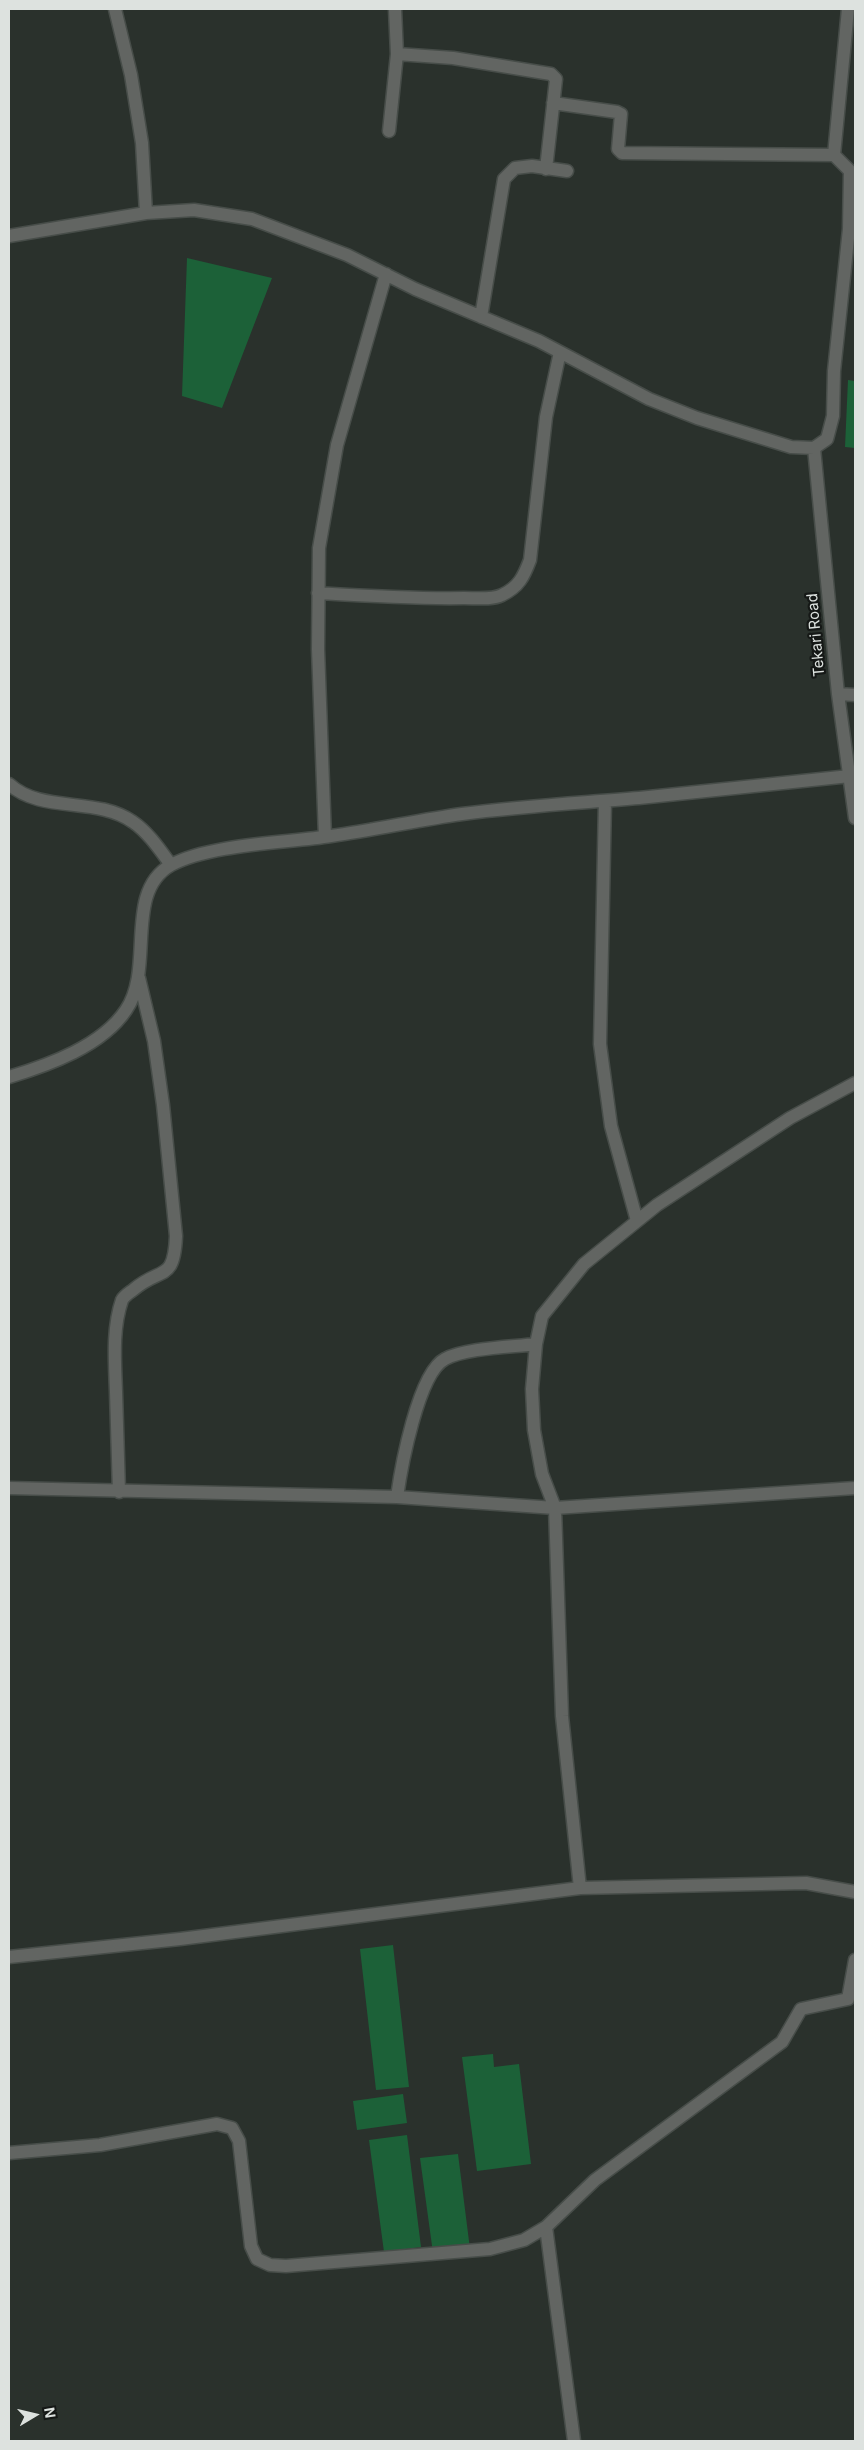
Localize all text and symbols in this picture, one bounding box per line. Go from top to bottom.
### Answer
street label: Tekari Road [803,592,829,678]
north arrow [10,2390,60,2440]
text: N [41,2406,60,2419]

